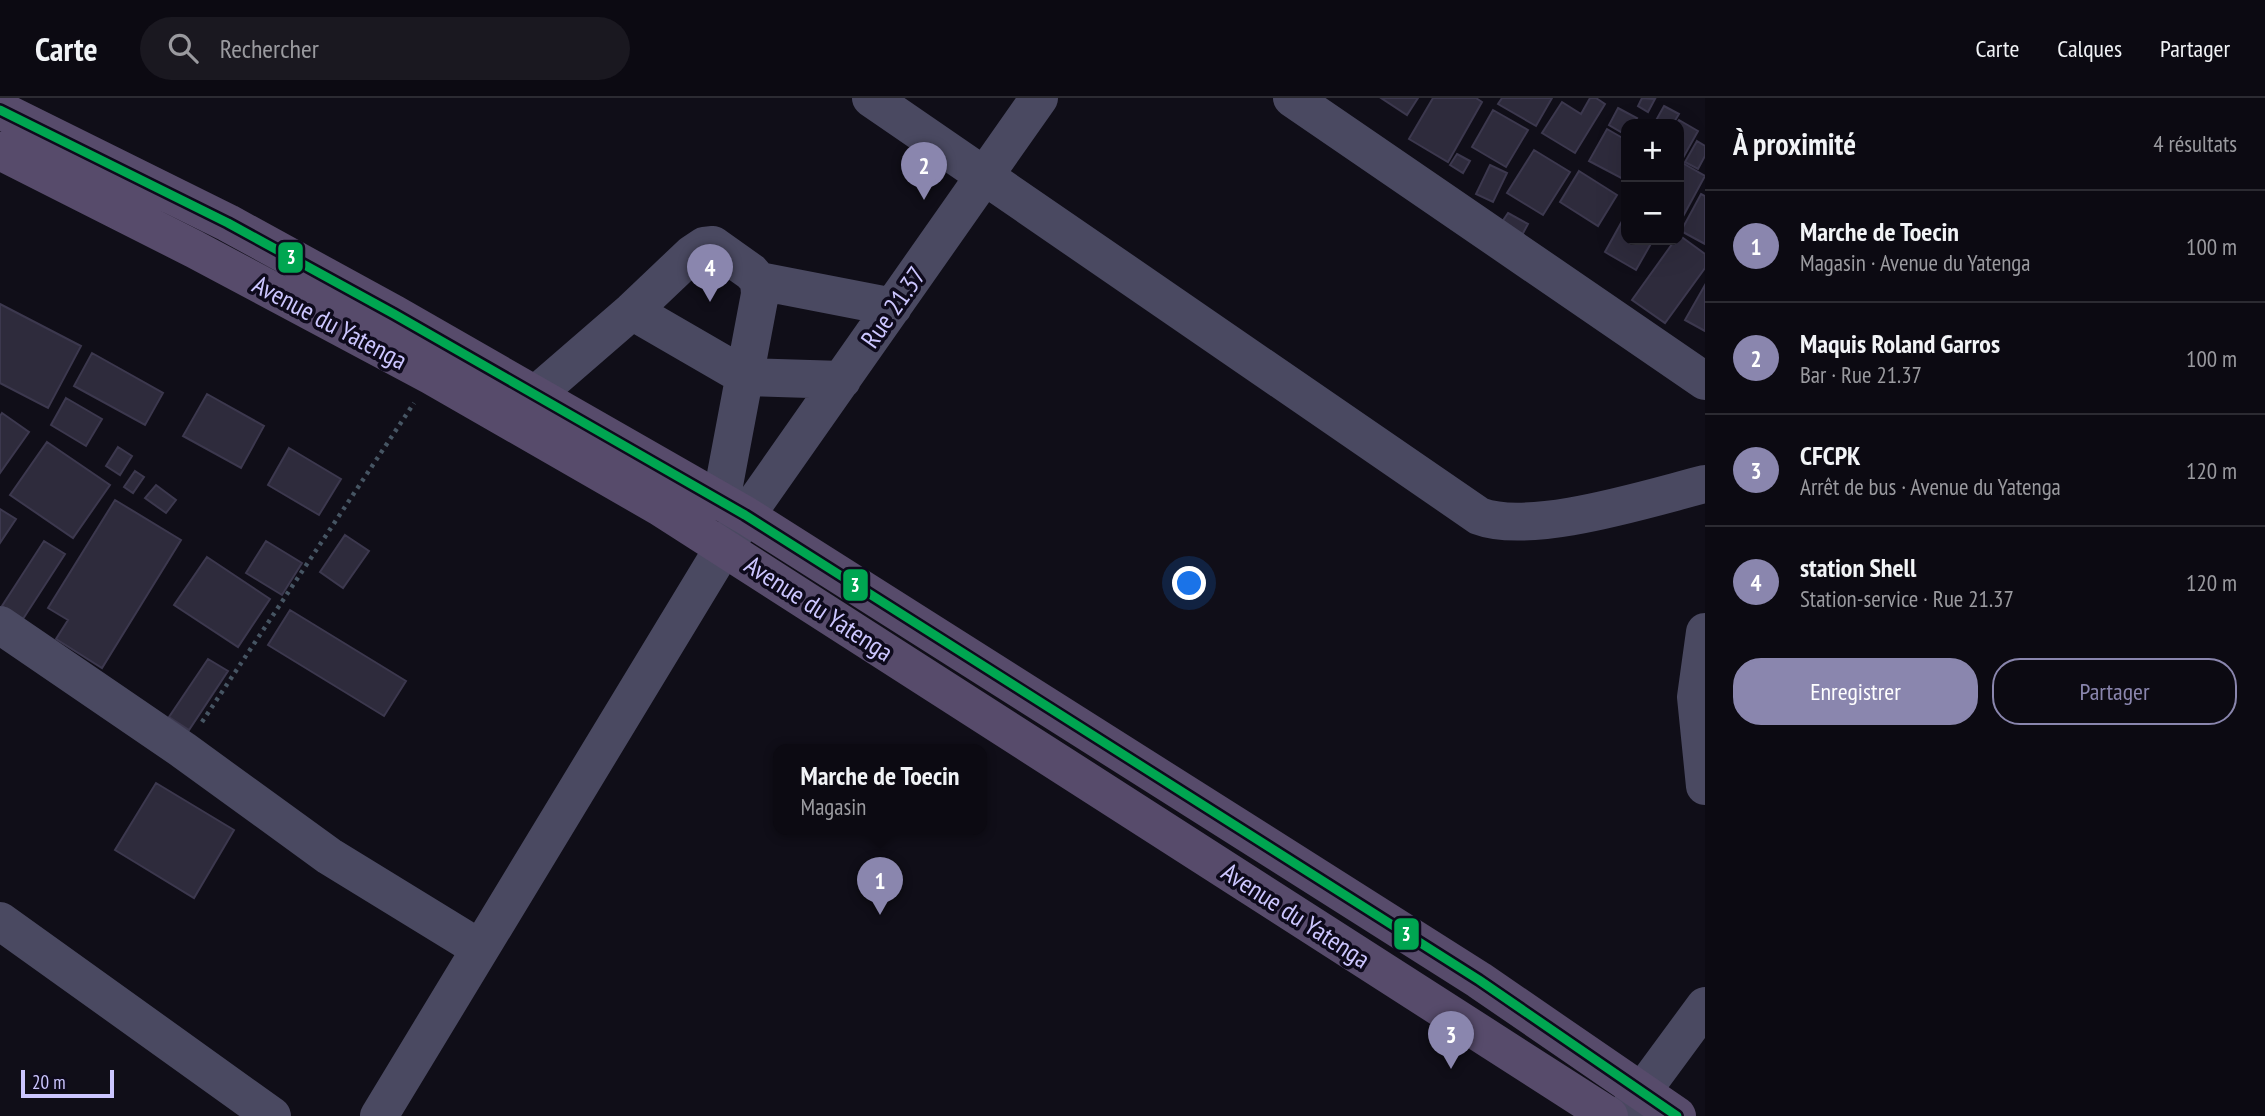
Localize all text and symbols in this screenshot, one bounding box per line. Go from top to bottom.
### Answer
search box [140,17,630,80]
text: Carte [35,27,98,70]
icon: search [164,29,202,67]
text: Rechercher [220,32,319,65]
text: Carte [1976,33,2019,64]
text: Calques [2057,33,2122,64]
text: Partager [2160,33,2230,64]
map controls [1621,119,1684,245]
button: + [1621,119,1684,182]
text: À proximité [1733,124,1856,163]
text: 4 résultats [2153,129,2237,158]
pin: 2 [901,142,947,200]
button: − [1621,182,1684,245]
text: Marche de Toecin [1800,215,1959,248]
text: 1 [1751,232,1762,261]
text: 100 m [2186,232,2237,261]
line badge: 3 [277,241,304,274]
pin: 4 [687,244,733,302]
text: 3 [286,245,296,269]
text: Magasin · Avenue du Yatenga [1800,248,2030,277]
street label: Rue 21.37 [853,260,933,354]
street label: Avenue du Yatenga [247,267,413,377]
text: Maquis Roland Garros [1800,327,2000,360]
text: 2 [1751,344,1762,373]
text: 100 m [2186,344,2237,373]
text: Bar · Rue 21.37 [1800,360,1922,389]
text: CFCPK [1800,439,1861,472]
text: 3 [1751,456,1762,485]
text: 120 m [2186,456,2237,485]
text: Arrêt de bus · Avenue du Yatenga [1800,472,2061,501]
street label: Avenue du Yatenga [739,548,899,668]
text: station Shell [1800,551,1916,584]
your location [1172,566,1206,600]
line badge: 3 [842,568,869,602]
text: 4 [1751,568,1762,597]
text: 120 m [2186,568,2237,597]
text: 3 [850,573,860,597]
text: Station-service · Rue 21.37 [1800,584,2014,613]
button: Enregistrer [1733,658,1978,725]
button: Partager [1992,658,2237,725]
popup [773,744,987,835]
text: Marche de Toecin [800,759,960,792]
text: Magasin [800,792,866,821]
street label: Avenue du Yatenga [1216,855,1376,975]
pin: 1 [857,857,903,915]
line badge: 3 [1393,917,1420,951]
text: 3 [1401,922,1411,946]
pin: 3 [1428,1011,1474,1069]
scale bar [21,1067,114,1099]
text: 20 m [32,1070,66,1094]

